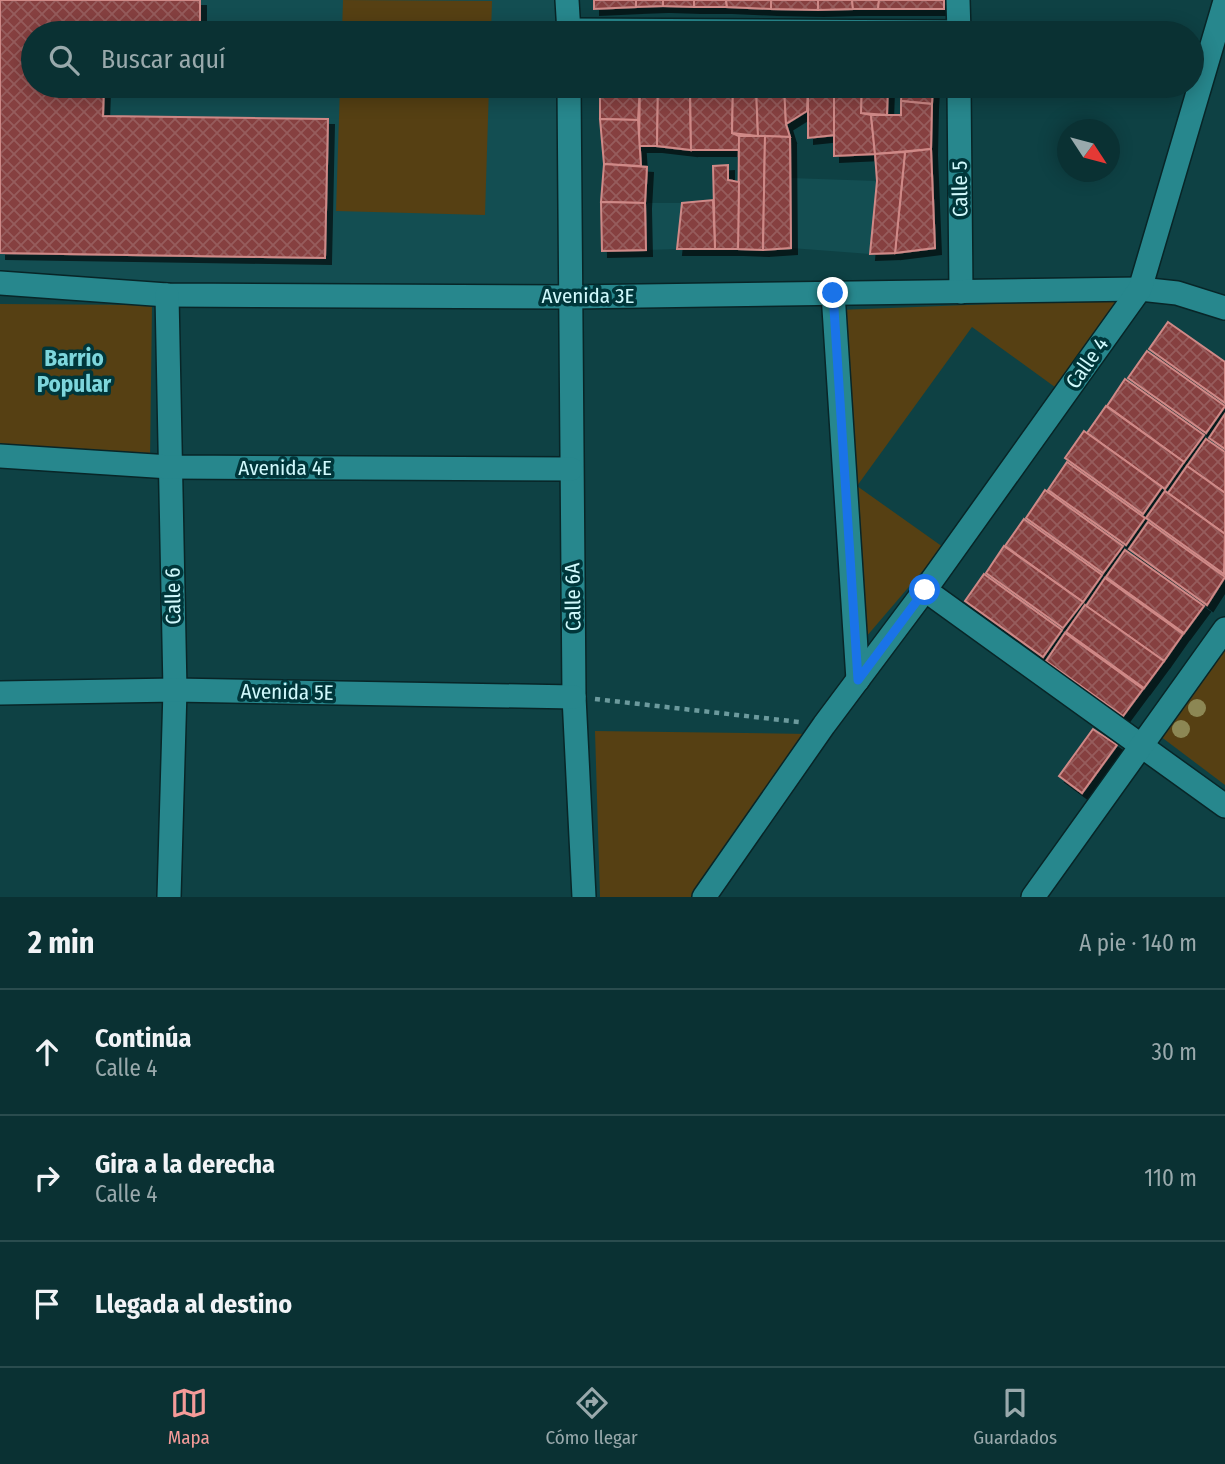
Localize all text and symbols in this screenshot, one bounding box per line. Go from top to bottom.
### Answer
search box [21,21,1204,98]
icon: search [45,41,83,79]
text: Buscar aquí [101,44,226,75]
north arrow [1057,119,1120,182]
street label: Calle 5 [947,161,973,217]
route end [817,277,848,308]
street label: Avenida 3E [542,283,635,309]
street label: Calle 4 [1060,332,1114,394]
district label: Barrio Popular [37,344,112,398]
street label: Avenida 4E [238,455,332,481]
street label: Calle 6A [559,563,587,631]
street label: Calle 6 [160,567,186,625]
route start [909,574,940,605]
street label: Avenida 5E [240,678,334,706]
text: 2 min [28,925,95,961]
text: A pie · 140 m [1079,929,1197,957]
text: Continúa [95,1023,192,1054]
icon: ahead [28,1033,66,1071]
text: 30 m [1152,1038,1197,1066]
text: Calle 4 [95,1054,157,1082]
text: Gira a la derecha [95,1149,275,1180]
icon: right [28,1159,66,1197]
text: 110 m [1144,1164,1197,1192]
text: Calle 4 [95,1180,157,1208]
icon: arrive [28,1285,66,1323]
text: Llegada al destino [95,1289,292,1320]
tab: Mapa [168,1384,210,1449]
tab: Cómo llegar [545,1384,638,1449]
tab: Guardados [973,1384,1057,1449]

